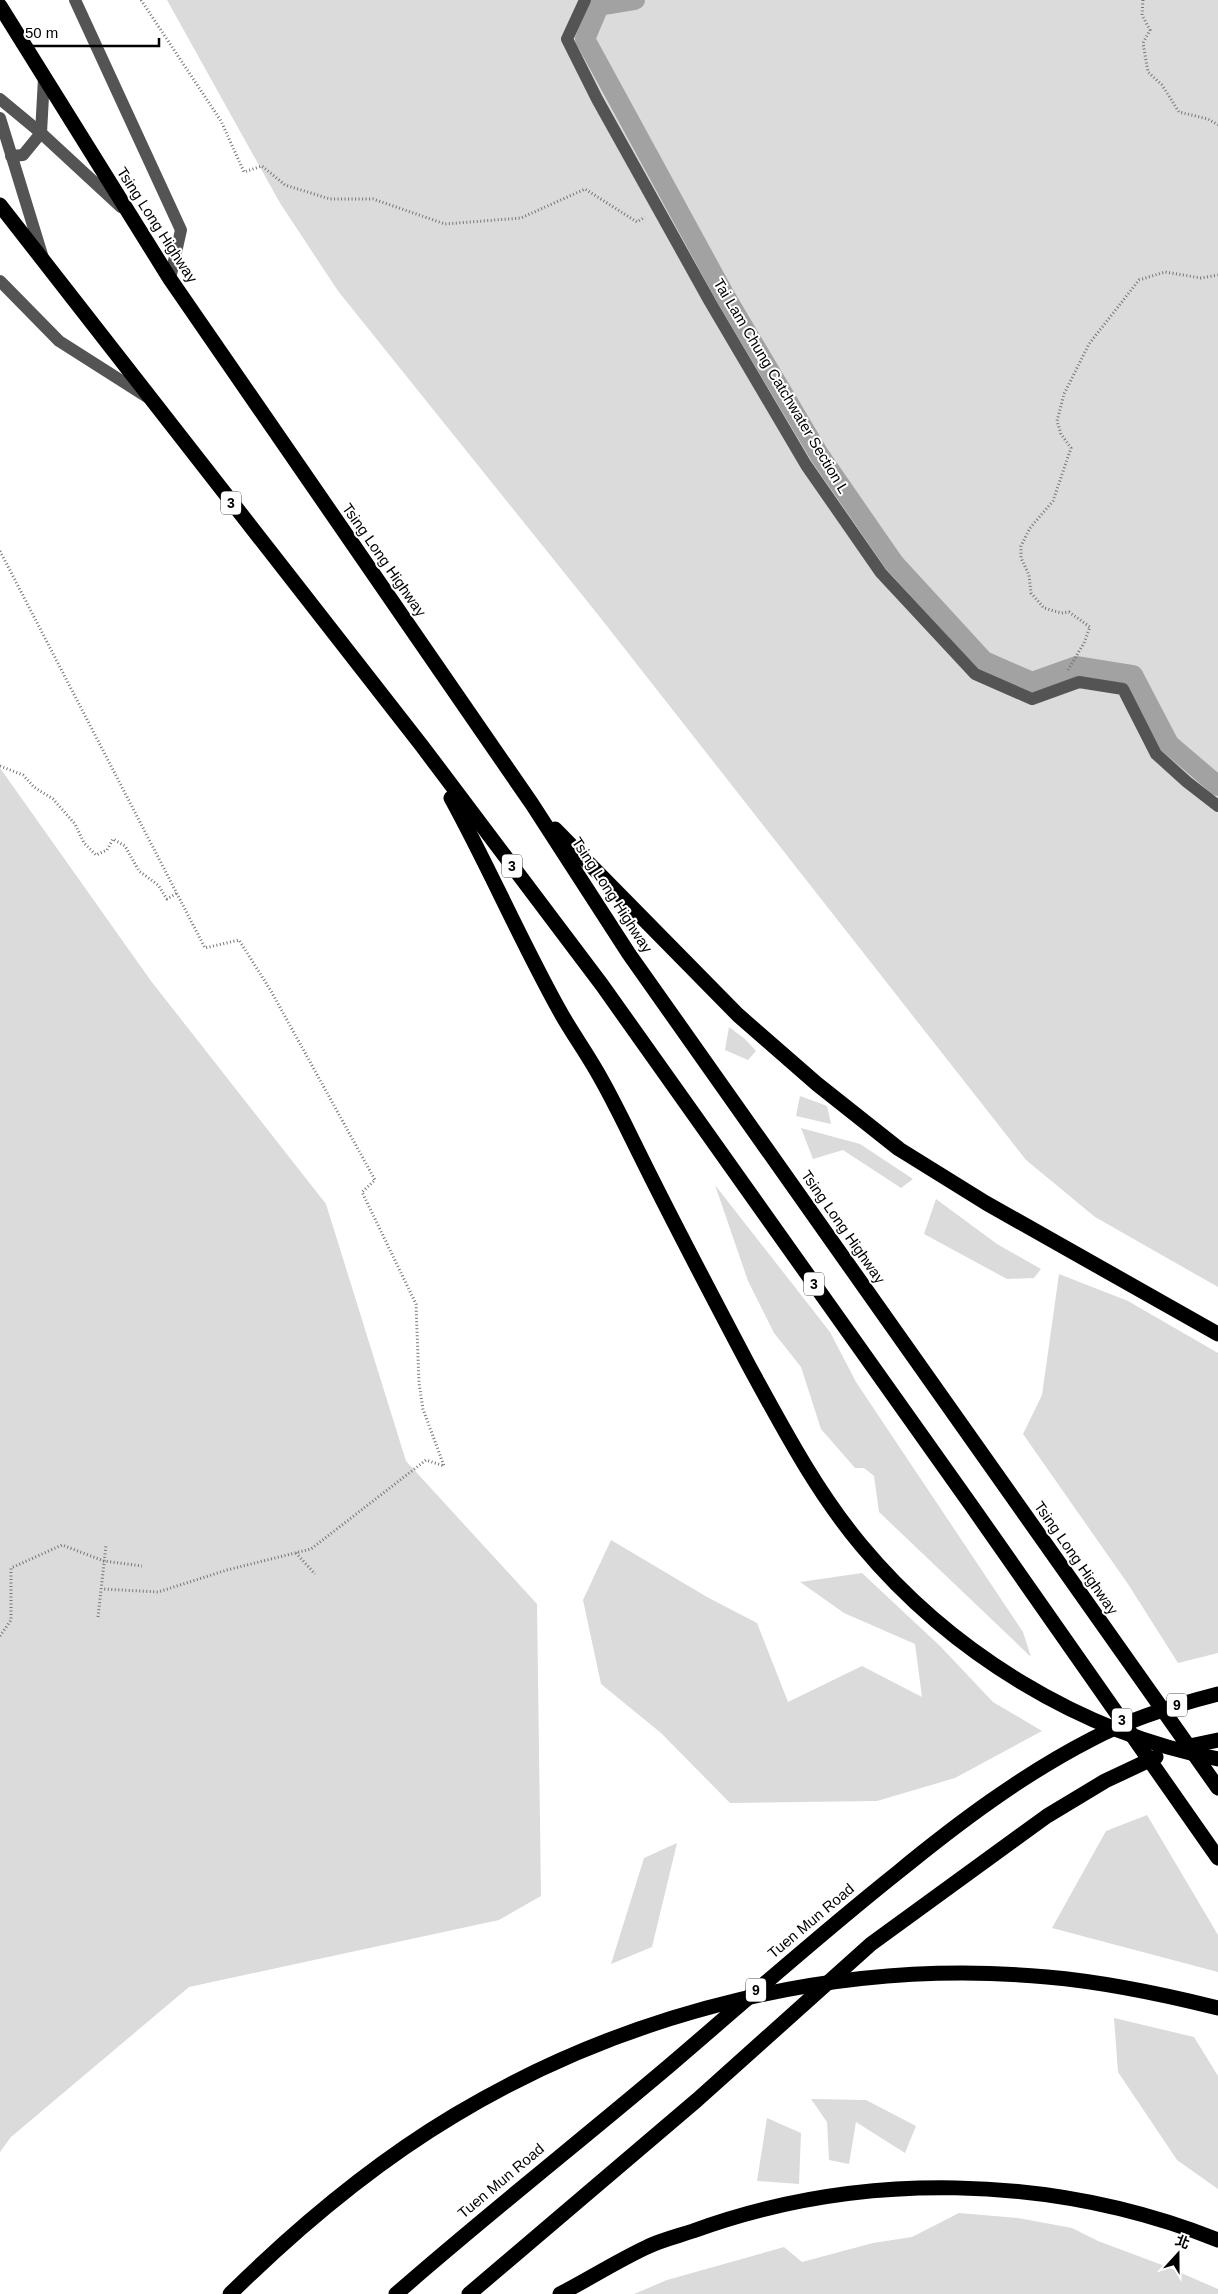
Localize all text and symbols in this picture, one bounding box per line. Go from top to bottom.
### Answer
scale bar [18,15,159,47]
text: 50 m [25,24,58,41]
street label: Tsing Long Highway [114,164,201,286]
street label: Tai Lam Chung Catchwater Section L [710,275,852,496]
road number: 3 [221,492,241,514]
street label: Tsing Long Highway [339,500,430,620]
street label: Tsing Long Highway [569,834,656,956]
road number: 3 [502,854,522,878]
street label: Tsing Long Highway [798,1167,889,1287]
road number: 3 [804,1272,824,1296]
street label: Tsing Long Highway [1031,1498,1122,1618]
road number: 9 [1167,1694,1187,1716]
road number: 3 [1112,1708,1132,1732]
street label: Tuen Mun Road [764,1880,857,1962]
road number: 9 [746,1978,766,2002]
street label: Tuen Mun Road [454,2140,547,2222]
north arrow [1153,2229,1203,2279]
text: 北 [1173,2232,1192,2252]

